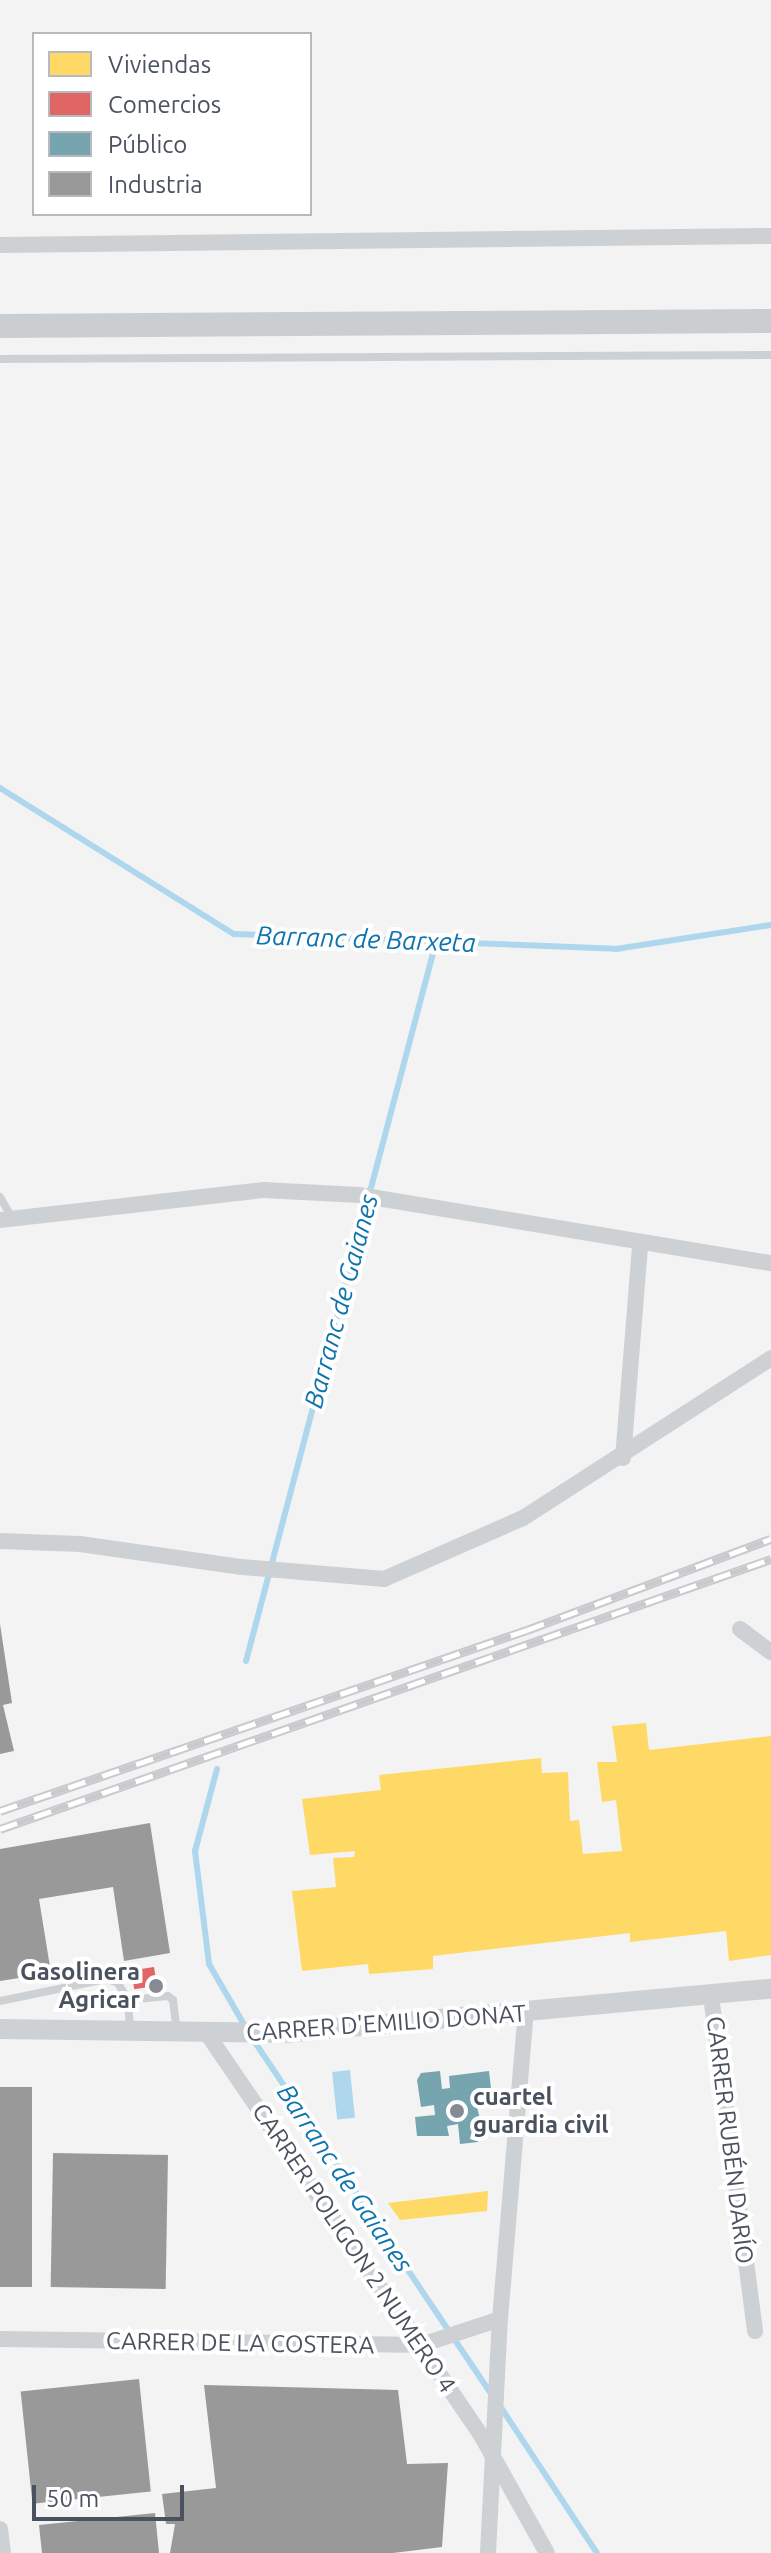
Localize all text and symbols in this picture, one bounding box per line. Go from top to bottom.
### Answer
legend [32,32,312,216]
text: Viviendas [108,51,211,78]
text: Comercios [108,91,221,118]
text: Público [108,131,187,158]
text: Industria [108,171,203,198]
water label: Barranc de Barxeta [256,920,476,958]
water label: Barranc de Gaianes [297,1191,385,1411]
place label: Gasolinera Agricar [20,1958,140,2014]
marker: Gasolinera Agricar [147,1977,165,1995]
street label: CARRER D'EMILIO DONAT [245,1999,527,2047]
street label: CARRER RUBÉN DARÍO [701,2014,759,2266]
water label: Barranc de Gaianes [270,2078,420,2278]
place label: cuartel guardia civil [473,2083,609,2139]
street label: CARRER POLIGON 2 NUMERO 4 [246,2098,462,2398]
marker: cuartel guardia civil [448,2102,466,2120]
street label: CARRER DE LA COSTERA [106,2326,374,2360]
scale bar [36,2469,188,2519]
text: 50 m [46,2485,99,2512]

